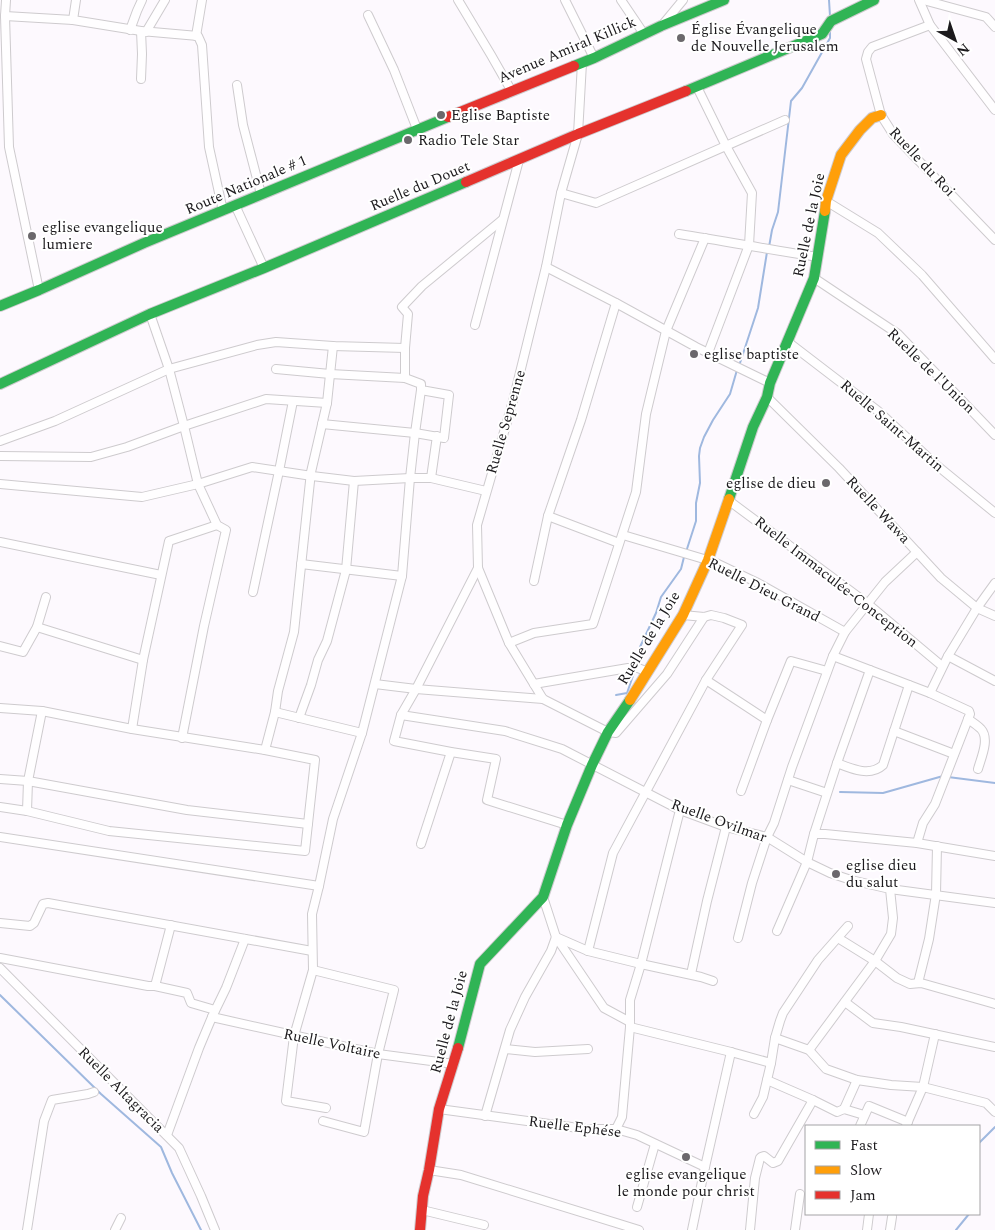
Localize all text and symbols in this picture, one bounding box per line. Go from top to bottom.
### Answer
street label: Avenue Amiral Killick [494,11,640,89]
north arrow [930,15,980,65]
place label: Église Évangelique de Nouvelle Jerusalem [691,18,839,58]
marker: Église Évangelique de Nouvelle Jerusalem [675,32,687,44]
text: N [952,38,974,61]
place label: Eglise Baptiste [451,104,550,127]
marker: Eglise Baptiste [435,109,447,121]
street label: Ruelle du Roi [883,122,961,202]
place label: Radio Tele Star [418,129,519,152]
marker: Radio Tele Star [402,134,414,146]
street label: Route Nationale # 1 [182,149,310,221]
street label: Ruelle du Douet [366,155,474,217]
street label: Ruelle de la Joie [787,171,831,279]
place label: eglise evangelique lumiere [42,216,163,256]
marker: eglise evangelique lumiere [26,230,38,242]
street label: Ruelle de l'Union [882,323,981,419]
place label: eglise baptiste [704,343,799,366]
marker: eglise baptiste [688,348,700,360]
street label: Ruelle Seprenne [480,367,532,477]
street label: Ruelle Saint-Martin [835,374,949,478]
street label: Ruelle Wawa [840,471,916,550]
place label: eglise de dieu [726,472,816,495]
marker: eglise de dieu [820,477,832,489]
street label: Ruelle Immaculée-Conception [749,511,923,653]
street label: Ruelle Dieu Grand [704,552,824,628]
street label: Ruelle de la Joie [612,587,686,689]
street label: Ruelle Ovilmar [668,793,770,849]
place label: eglise dieu du salut [846,854,917,894]
marker: eglise dieu du salut [830,868,842,880]
street label: Ruelle de la Joie [424,968,474,1076]
street label: Ruelle Voltaire [281,1022,383,1066]
street label: Ruelle Altagracia [72,1041,170,1139]
street label: Ruelle Ephése [527,1110,623,1144]
legend [805,1125,980,1215]
text: Fast [850,1134,878,1157]
marker: eglise evangelique le monde pour christ [680,1151,692,1163]
text: Slow [850,1159,882,1182]
place label: eglise evangelique le monde pour christ [617,1163,755,1203]
text: Jam [850,1184,876,1207]

